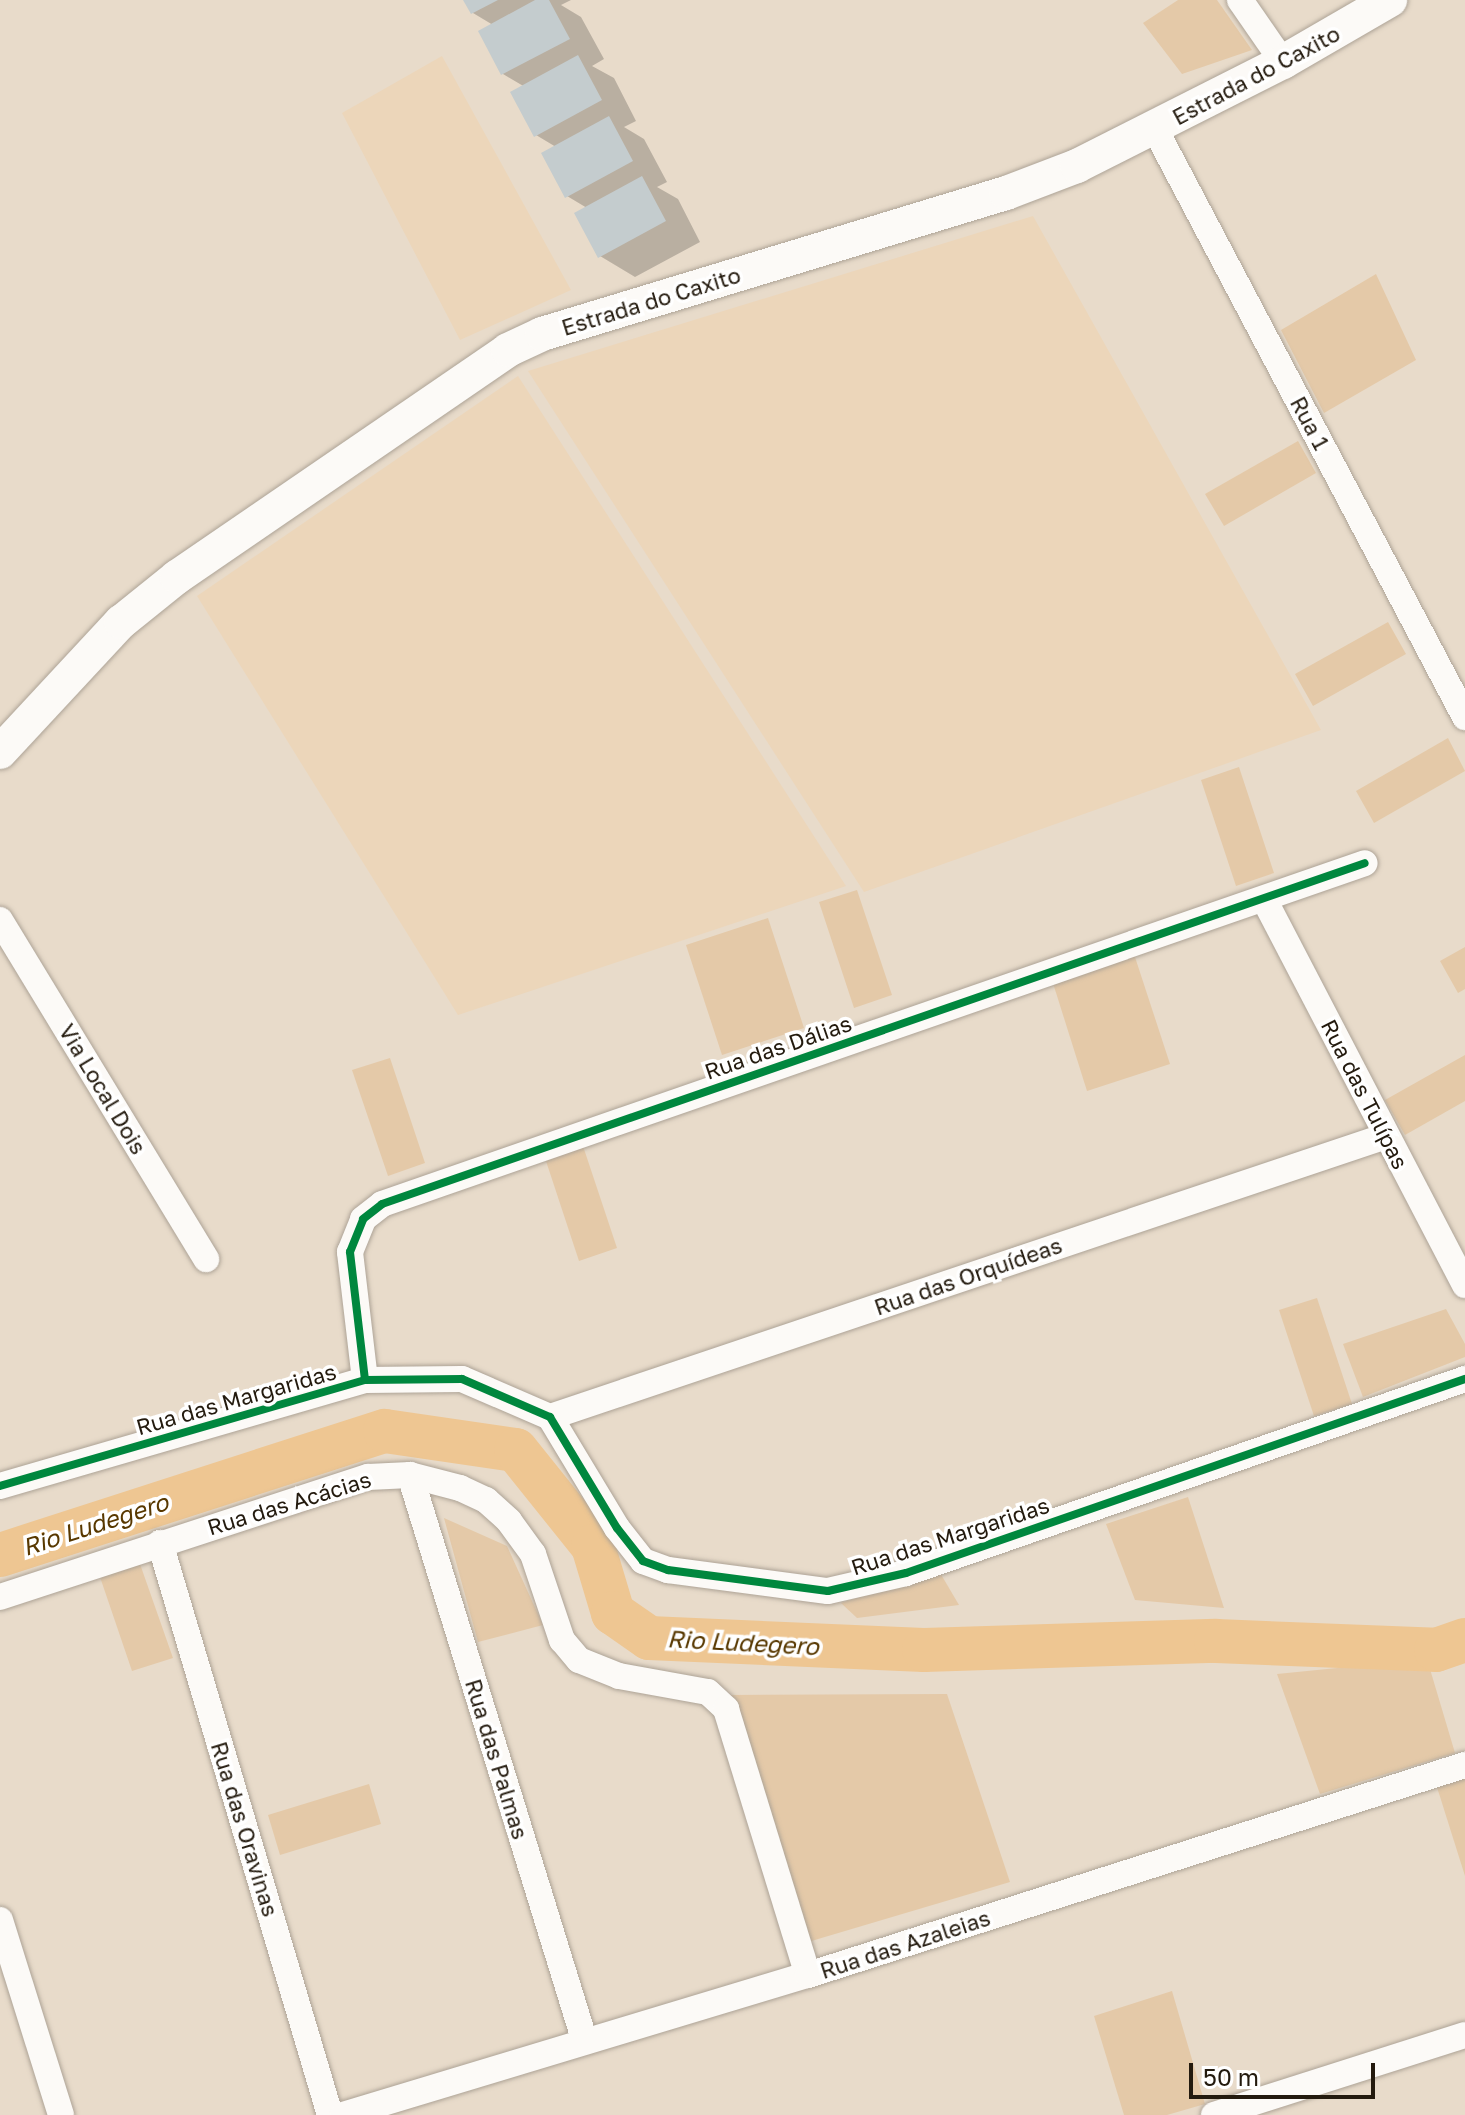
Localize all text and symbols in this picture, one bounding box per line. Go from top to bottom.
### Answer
street label: Estrada do Caxito [1168,20,1344,130]
street label: Estrada do Caxito [558,261,744,341]
street label: Rua 1 [1285,392,1335,454]
street label: Rua das Dálias [701,1009,855,1085]
street label: Rua das Tulípas [1316,1015,1414,1173]
street label: Via Local Dois [54,1019,152,1159]
street label: Rua das Orquídeas [871,1232,1065,1320]
street label: Rua das Margaridas [133,1358,339,1440]
street label: Rua das Acácias [204,1466,374,1540]
water label: Rio Ludegero [18,1487,172,1561]
street label: Rua das Margaridas [848,1492,1052,1580]
water label: Rio Ludegero [666,1624,820,1660]
street label: Rua das Palmas [460,1676,534,1842]
street label: Rua das Oravinas [206,1738,284,1920]
street label: Rua das Azaleias [817,1904,993,1984]
scale bar [1193,2047,1379,2097]
text: 50 m [1203,2062,1259,2091]

